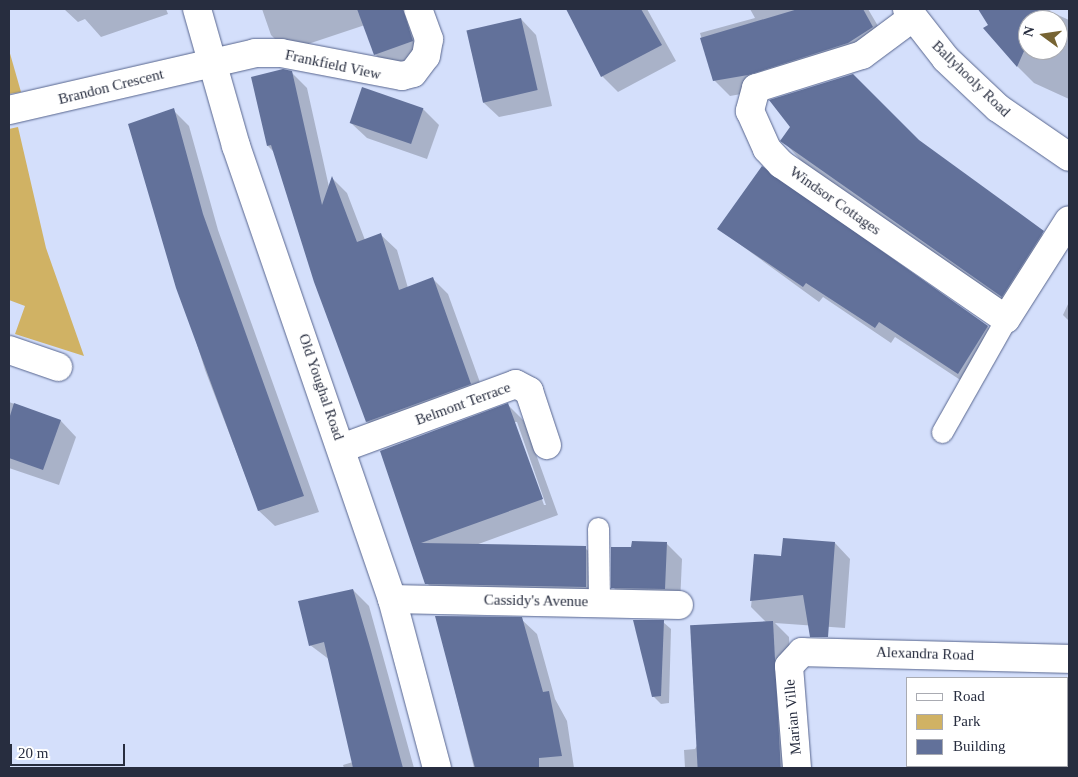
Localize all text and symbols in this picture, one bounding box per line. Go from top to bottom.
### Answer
north arrow [1018,10,1068,60]
text: N [1020,25,1037,38]
street label: Ballyhooly Road [928,37,1014,121]
street label: Frankfield View [283,46,383,84]
street label: Brandon Crescent [56,65,166,109]
street label: Windsor Cottages [786,163,884,239]
street label: Old Youghal Road [294,331,348,443]
street label: Belmont Terrace [413,378,513,430]
street label: Cassidy's Avenue [483,591,589,611]
street label: Alexandra Road [876,643,974,665]
legend [906,677,1068,767]
street label: Marian Ville [781,678,805,756]
text: Road [953,688,985,704]
text: Park [953,713,981,729]
scale bar [12,734,128,766]
text: Building [953,738,1006,754]
text: 20 m [18,745,48,761]

